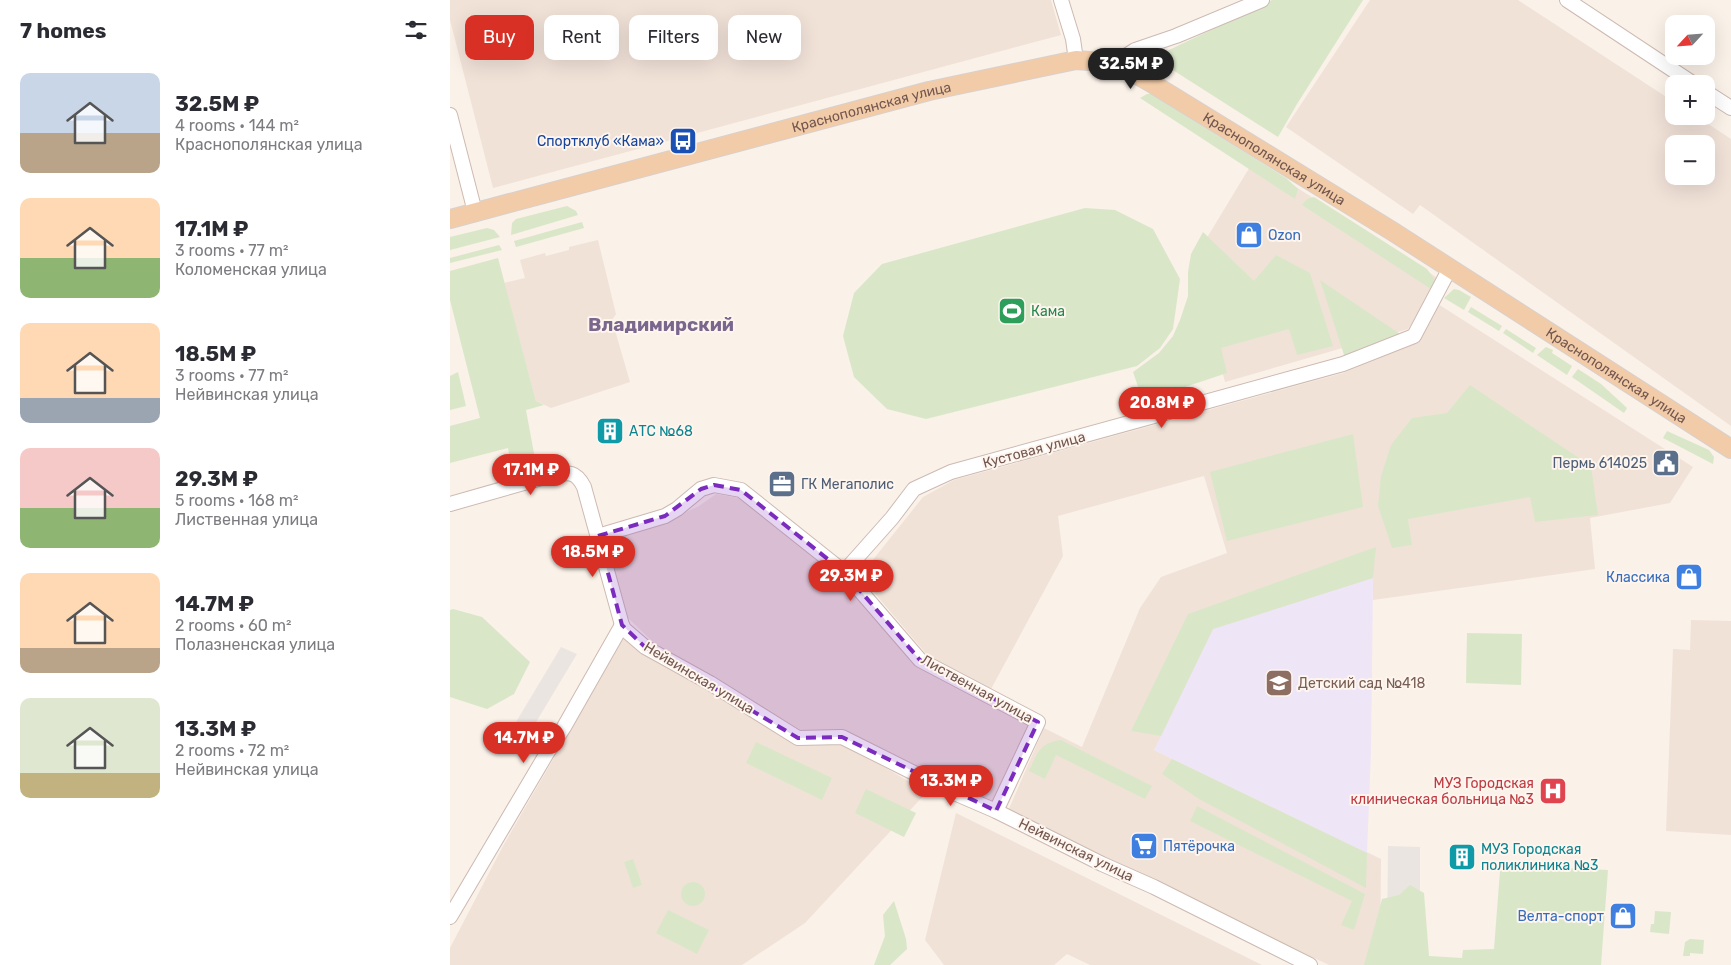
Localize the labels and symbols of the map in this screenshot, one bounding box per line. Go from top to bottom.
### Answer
north arrow [1665,15,1715,65]
pin: 32.5M ₽ [1085,48,1177,90]
street label: Краснополянская улица [790,78,953,136]
street label: Краснополянская улица [1200,108,1349,209]
bus stop icon: Спортклуб «Кама» [668,126,698,156]
place label: Спортклуб «Кама» [537,133,664,150]
shop icon: Ozon [1234,220,1264,250]
place label: Ozon [1268,227,1301,244]
sports icon: Кама [997,296,1027,326]
place label: Кама [1031,303,1065,320]
district label: Владимирский [588,313,734,336]
street label: Краснополянская улица [1543,324,1690,427]
pin: 20.8M ₽ [1116,386,1208,429]
building icon: АТС №68 [595,416,625,446]
place label: АТС №68 [629,423,693,440]
street label: Кустовая улица [981,428,1087,472]
public building icon: Пермь 614025 [1651,448,1681,478]
pin: 17.1M ₽ [485,454,577,496]
place label: Пермь 614025 [1553,455,1647,472]
office icon: ГК Мегаполис [767,469,797,499]
place label: ГК Мегаполис [801,476,894,493]
pin: 18.5M ₽ [547,536,639,578]
pin: 29.3M ₽ [805,560,897,602]
shop icon: Классика [1674,562,1704,592]
place label: Классика [1606,569,1670,586]
street label: Нейвинская улица [641,638,757,718]
street label: Лиственная улица [918,651,1036,727]
school or university icon: Детский сад №418 [1264,668,1294,698]
place label: Детский сад №418 [1298,675,1426,692]
pin: 14.7M ₽ [478,722,570,764]
pin: 13.3M ₽ [905,764,997,807]
place label: МУЗ Городская клиническая больница №3 [1351,775,1534,808]
hospital icon: МУЗ Городская клиническая больница №3 [1538,776,1568,806]
street label: Нейвинская улица [1016,815,1136,885]
supermarket icon: Пятёрочка [1129,831,1159,861]
place label: Пятёрочка [1163,838,1235,855]
place label: МУЗ Городская поликлиника №3 [1481,841,1598,874]
building icon: МУЗ Городская поликлиника №3 [1447,842,1477,872]
shop icon: Велта-спорт [1608,901,1638,931]
place label: Велта-спорт [1518,908,1604,925]

